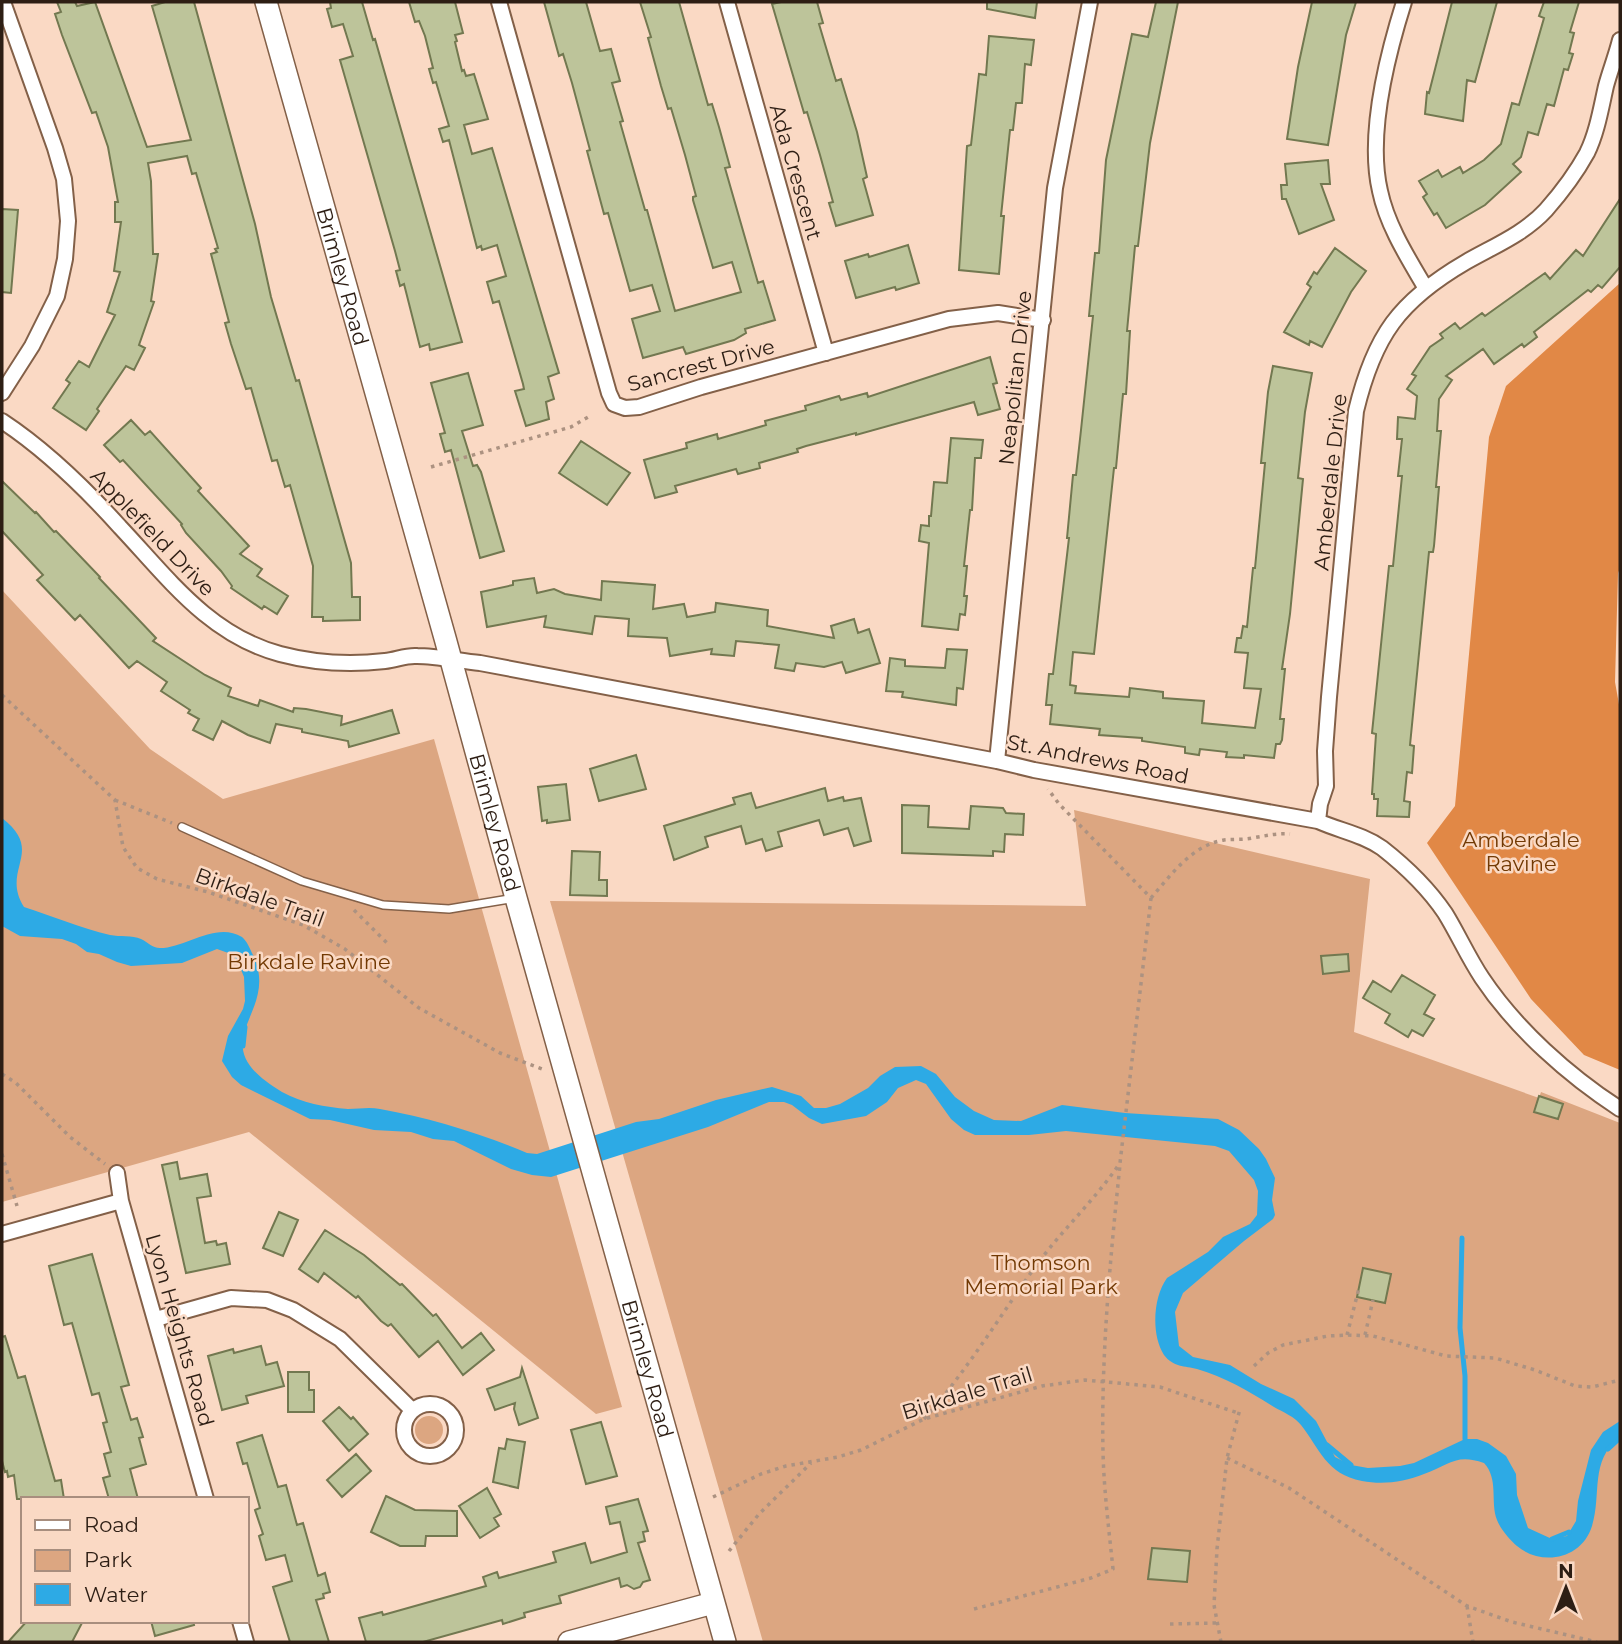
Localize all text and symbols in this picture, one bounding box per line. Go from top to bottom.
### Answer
street label: Ada Crescent [765,101,827,243]
street label: Brimley Road [312,205,374,348]
street label: Neapolitan Drive [993,289,1037,467]
street label: Sancrest Drive [625,333,777,397]
street label: Amberdale Drive [1308,392,1352,572]
street label: Applefield Drive [86,463,220,601]
street label: St. Andrews Road [1005,729,1191,789]
street label: Brimley Road [465,751,526,894]
park label: Amberdale Ravine [1462,827,1580,876]
street label: Birkdale Trail [192,862,328,932]
park label: Birkdale Ravine [227,949,391,974]
street label: Lyon Heights Road [140,1231,220,1429]
park label: Thomson Memorial Park [964,1250,1118,1299]
street label: Brimley Road [617,1297,679,1440]
street label: Birkdale Trail [899,1361,1035,1425]
legend [21,1497,248,1623]
text: Road [84,1512,139,1537]
text: Park [84,1547,132,1572]
north arrow [1531,1553,1601,1623]
text: N [1558,1560,1574,1583]
text: Water [84,1582,148,1607]

